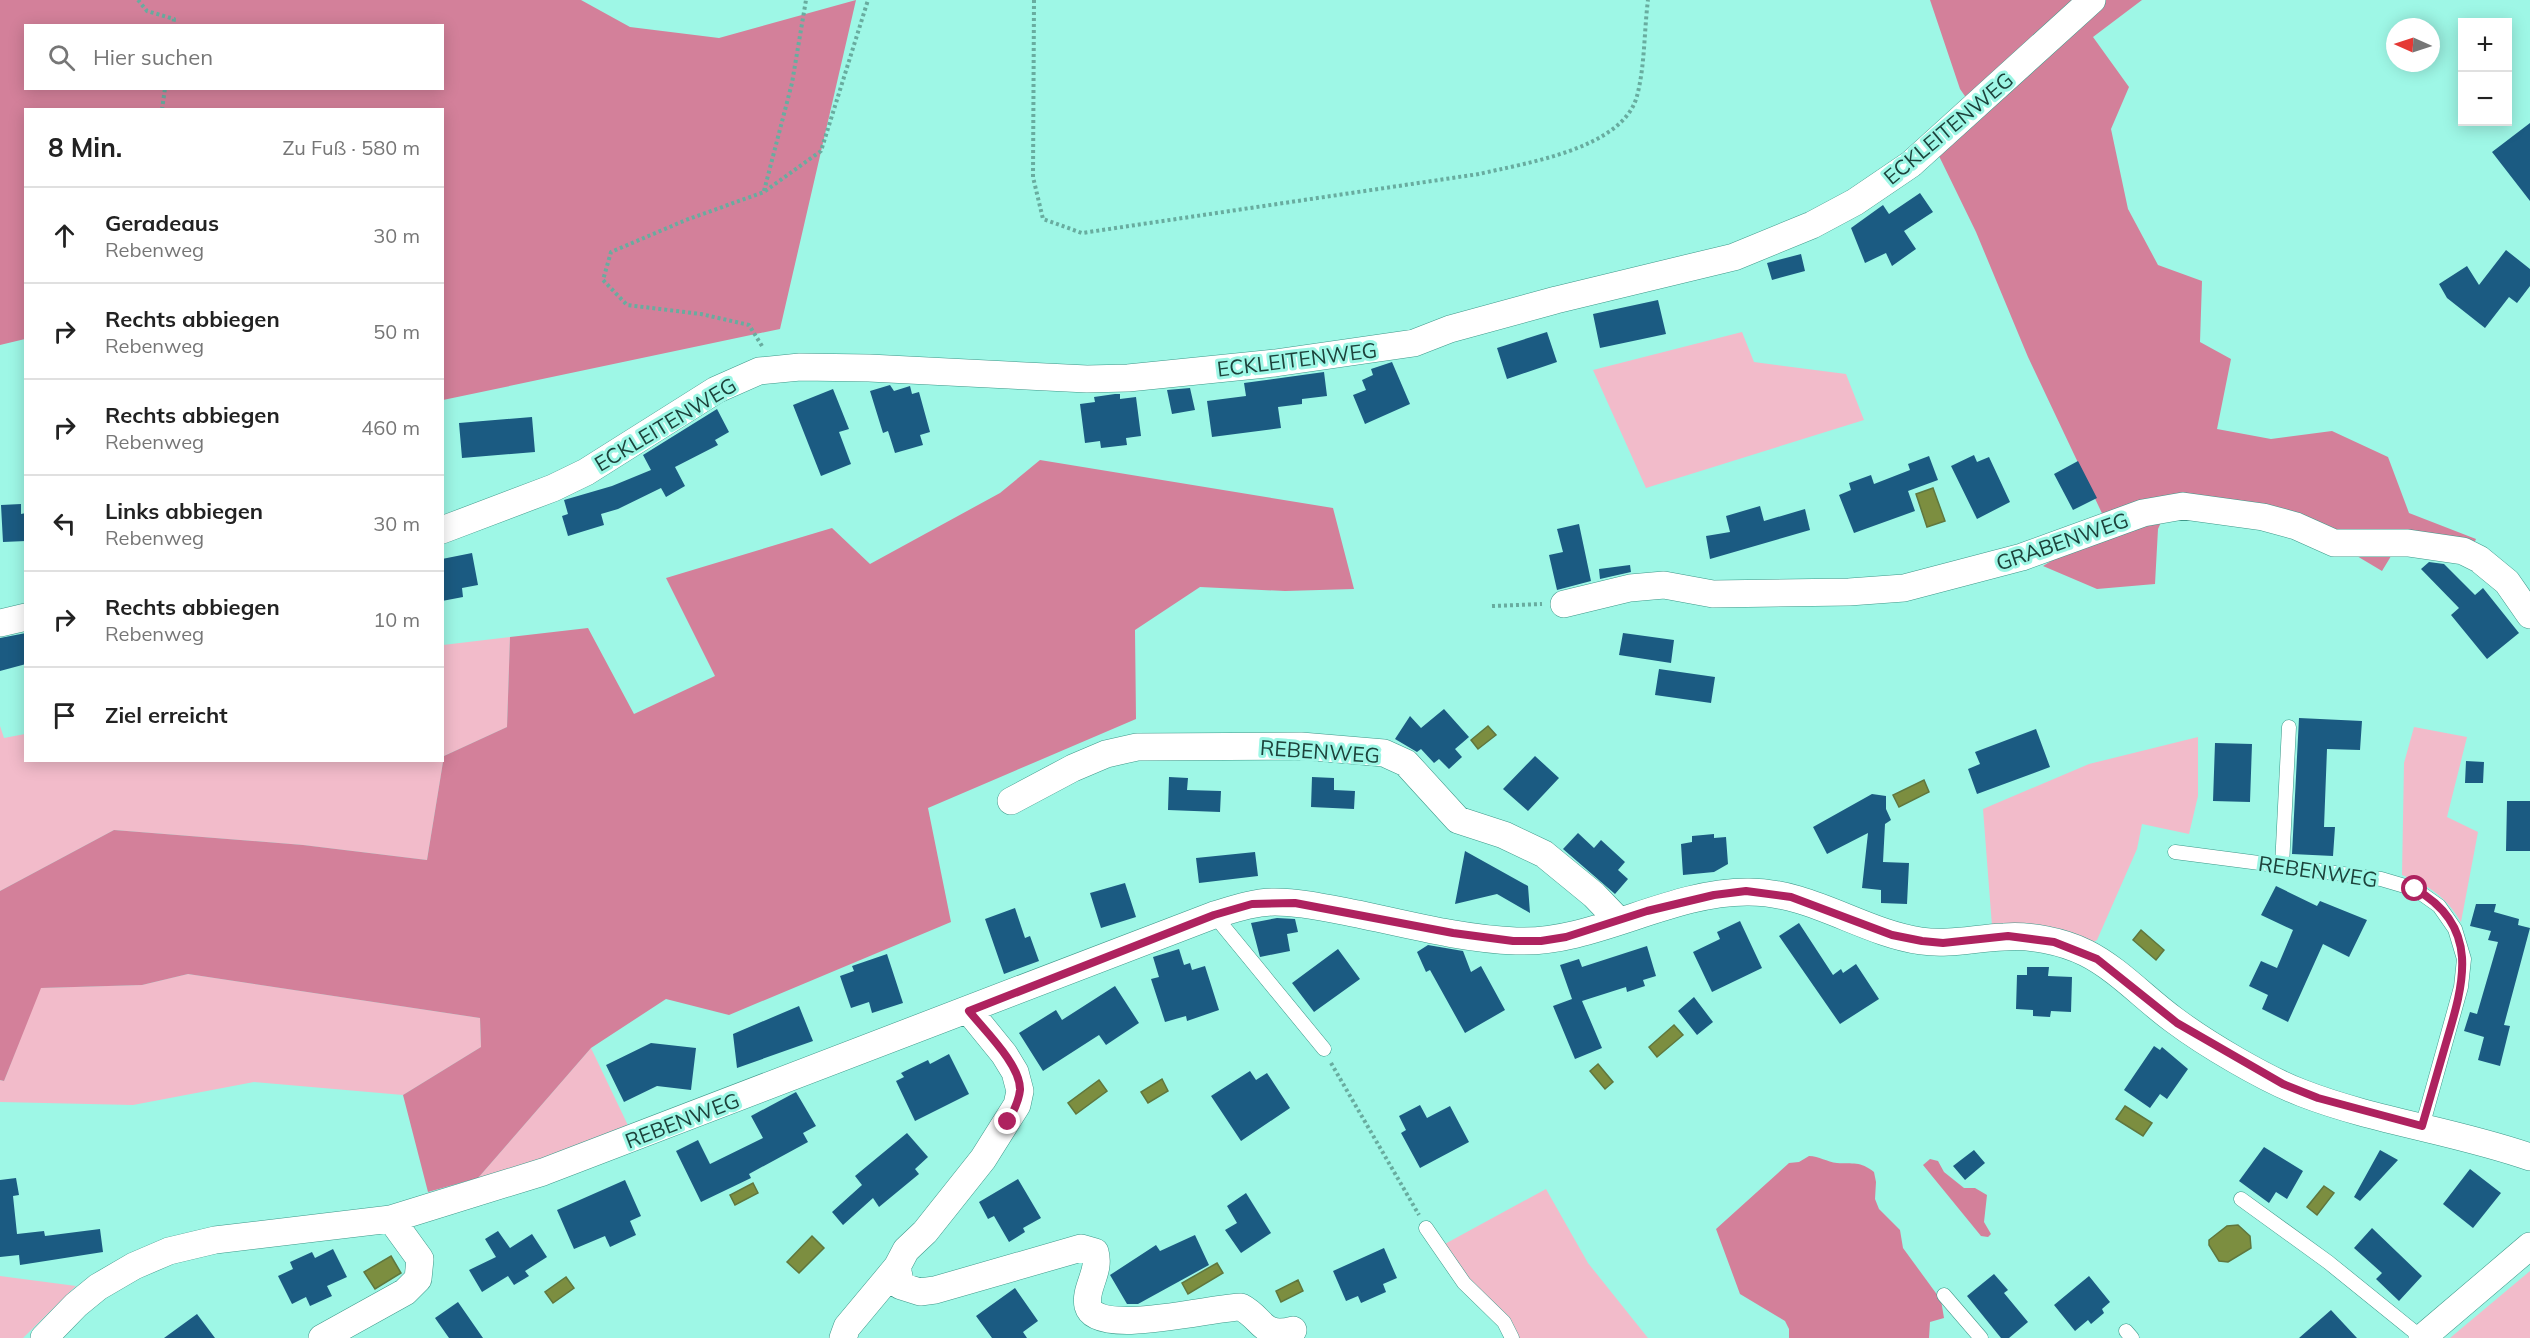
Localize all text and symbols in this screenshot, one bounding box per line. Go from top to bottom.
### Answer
north arrow [2386,18,2440,72]
map controls [2458,18,2512,126]
button: + [2458,18,2512,72]
search box [24,24,444,90]
icon: search [45,41,78,74]
text: Hier suchen [93,43,213,71]
street label: ECKLEITENWEG [1878,66,2018,190]
button: − [2458,72,2512,126]
text: 8 Min. [48,131,122,164]
text: Zu Fuß · 580 m [282,135,420,160]
text: Geradeaus [105,209,219,237]
icon: ahead [48,219,81,252]
text: 30 m [373,223,420,248]
text: Rebenweg [105,237,204,262]
text: Rechts abbiegen [105,305,280,333]
icon: right [48,315,81,348]
text: 50 m [373,319,420,344]
text: Rebenweg [105,333,204,358]
street label: ECKLEITENWEG [1216,336,1378,382]
street label: ECKLEITENWEG [589,371,741,477]
text: Rechts abbiegen [105,401,280,429]
icon: right [48,411,81,444]
text: 460 m [361,415,420,440]
text: Rebenweg [105,429,204,454]
text: Links abbiegen [105,497,263,525]
street label: GRABENWEG [1992,506,2132,576]
icon: left [48,507,81,540]
text: 30 m [373,511,420,536]
text: Rebenweg [105,525,204,550]
text: Rechts abbiegen [105,593,280,621]
icon: right [48,603,81,636]
text: 10 m [373,607,420,632]
text: Rebenweg [105,621,204,646]
icon: arrive [48,699,81,732]
text: Ziel erreicht [105,701,228,729]
street label: REBENWEG [1259,734,1381,768]
street label: REBENWEG [2257,850,2379,892]
route start [2401,875,2427,901]
street label: REBENWEG [621,1086,743,1154]
route end [994,1108,1020,1134]

